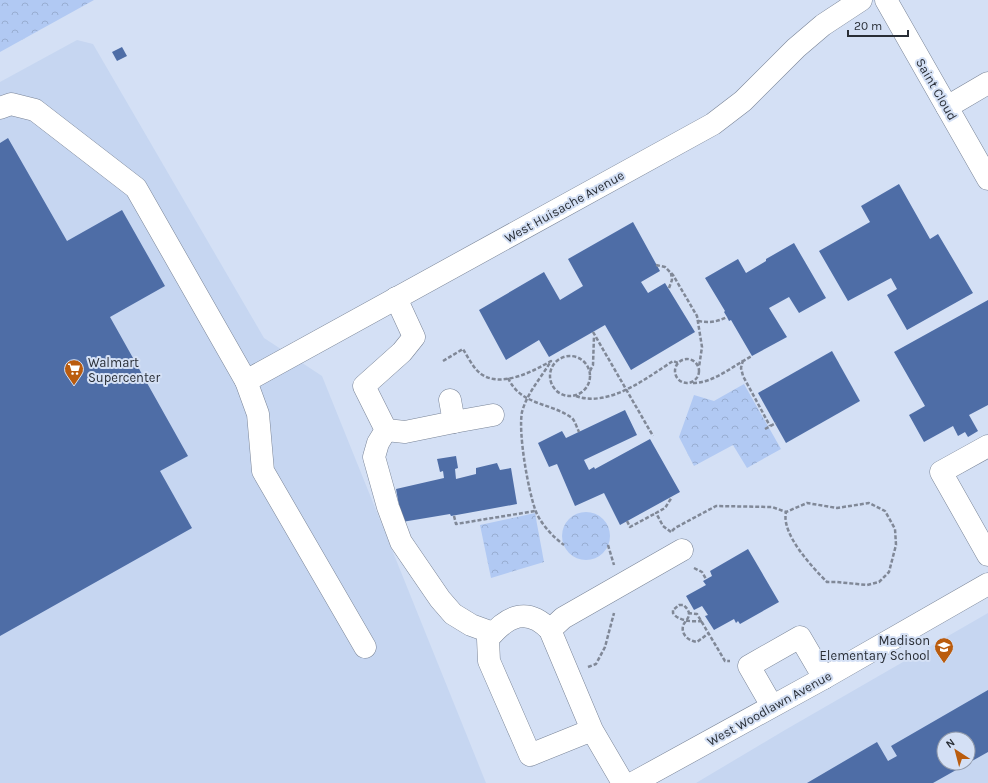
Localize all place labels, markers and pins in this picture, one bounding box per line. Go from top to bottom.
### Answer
place label: Walmart Supercenter [88,355,160,385]
supermarket icon: Walmart Supercenter [63,358,85,386]
place label: Madison Elementary School [820,633,930,663]
school or university icon: Madison Elementary School [933,636,955,664]

